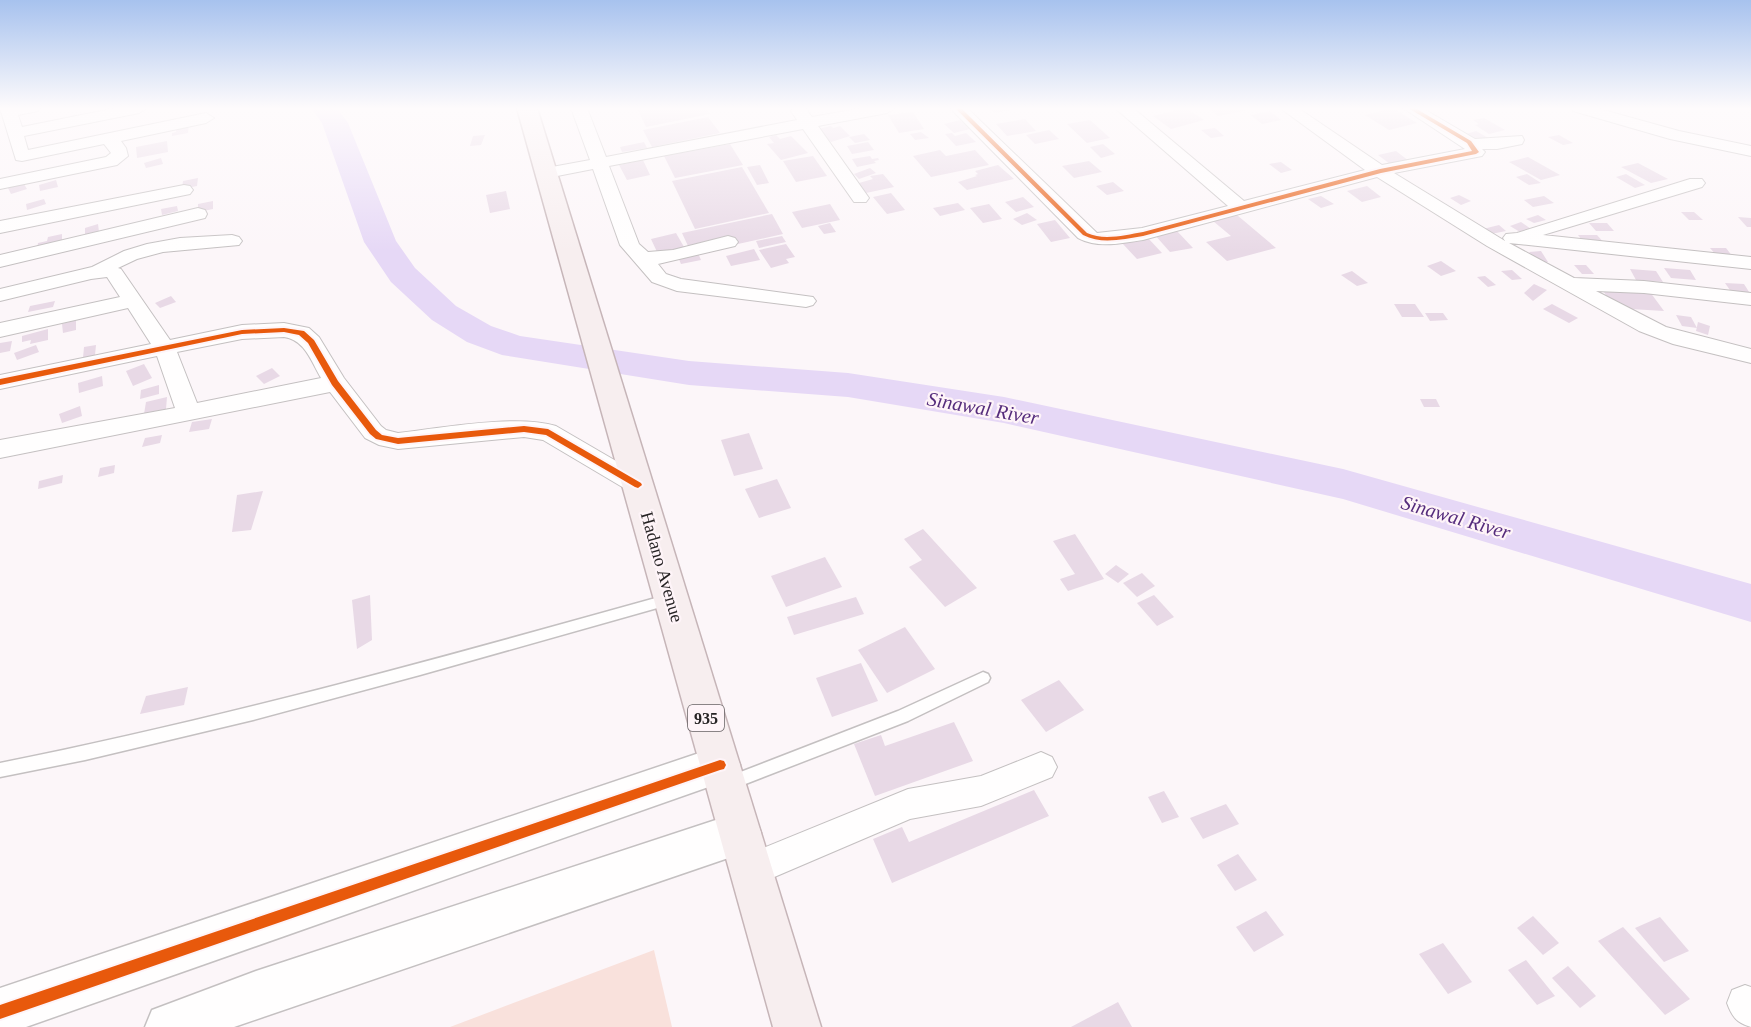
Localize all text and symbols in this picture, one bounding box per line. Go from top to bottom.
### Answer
water label: Sinawal River [926,387,1041,429]
water label: Sinawal River [1399,491,1513,543]
street label: Hadano Avenue [637,509,687,625]
road number: 935 [688,705,724,731]

